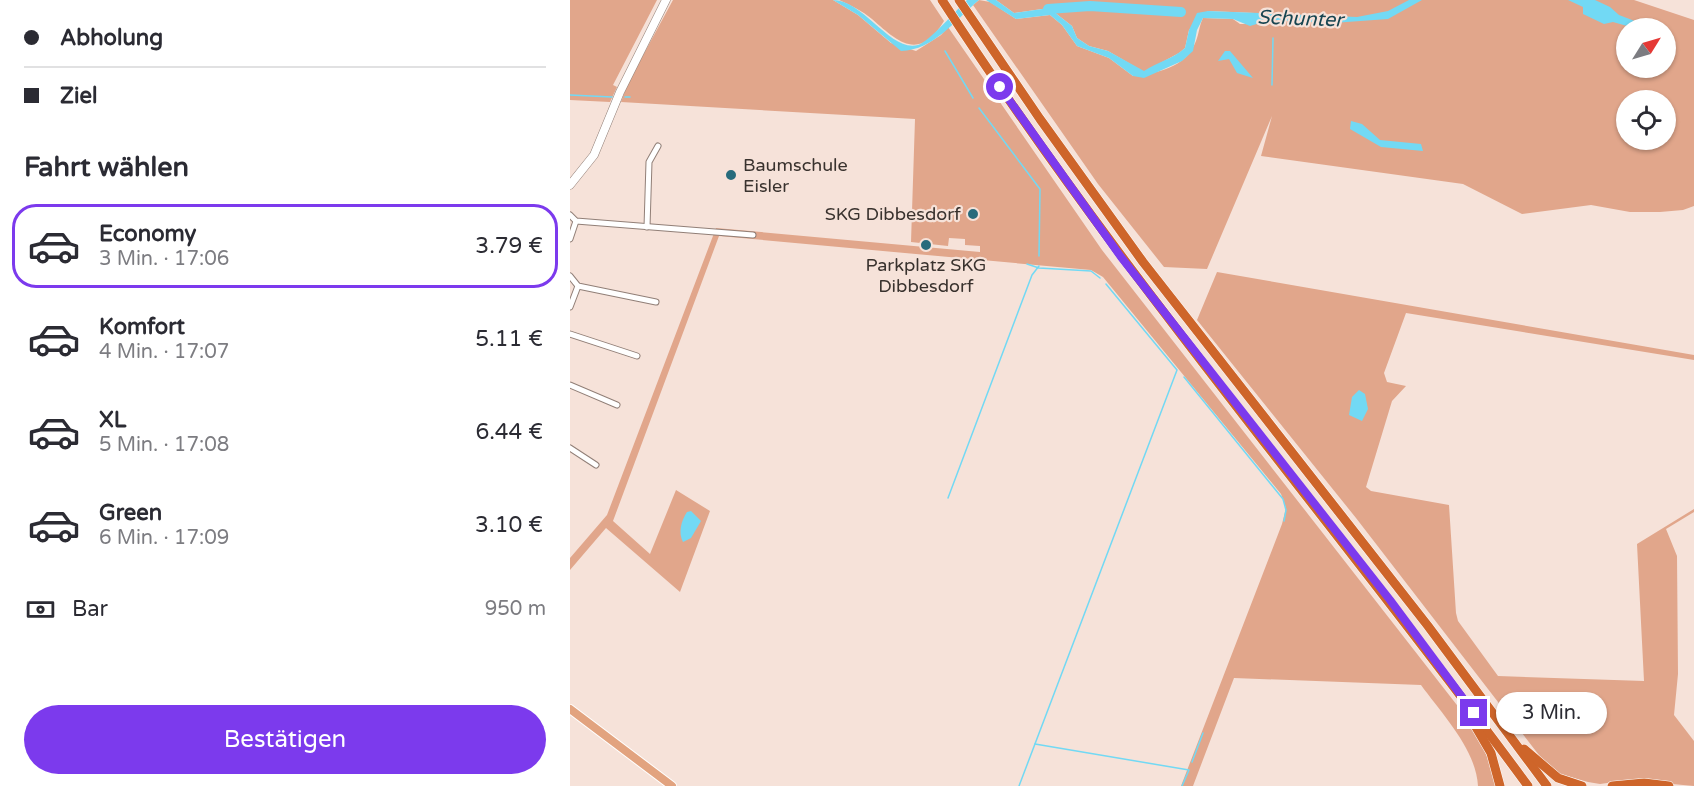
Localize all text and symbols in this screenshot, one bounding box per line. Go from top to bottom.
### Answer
water label: Schunter [1257,6,1346,33]
north arrow [1616,18,1676,78]
map controls [1616,18,1676,150]
text: Abholung [60,25,163,51]
route start [986,73,1013,100]
text: Ziel [60,83,97,109]
button: locate [1616,90,1676,150]
text: Fahrt wählen [24,151,189,184]
place label: Baumschule Eisler [743,154,848,197]
marker: Baumschule Eisler [724,168,738,182]
place label: SKG Dibbesdorf [825,203,961,225]
marker: SKG Dibbesdorf [966,207,980,221]
icon: car [27,219,81,273]
text: Economy [99,221,196,247]
text: 3.79 € [475,233,543,259]
marker: Parkplatz SKG Dibbesdorf [919,238,933,252]
text: 3 Min. · 17:06 [99,247,229,271]
place label: Parkplatz SKG Dibbesdorf [866,254,986,297]
icon: car [27,312,81,366]
text: Komfort [99,314,185,340]
text: 5.11 € [475,326,543,352]
text: 4 Min. · 17:07 [99,340,229,364]
icon: car [27,405,81,459]
text: XL [99,407,126,433]
text: 6.44 € [476,419,543,445]
text: 5 Min. · 17:08 [99,433,229,457]
icon: car [27,498,81,552]
text: Green [99,500,162,526]
text: 3.10 € [475,512,543,538]
text: 6 Min. · 17:09 [99,526,229,550]
icon: cash [24,593,57,626]
text: Bar [72,596,108,622]
text: 950 m [485,597,546,621]
callout: 3 Min. [1495,692,1606,734]
route end [1460,699,1487,726]
text: 3 Min. [1522,701,1581,725]
button: Bestätigen [24,705,546,774]

